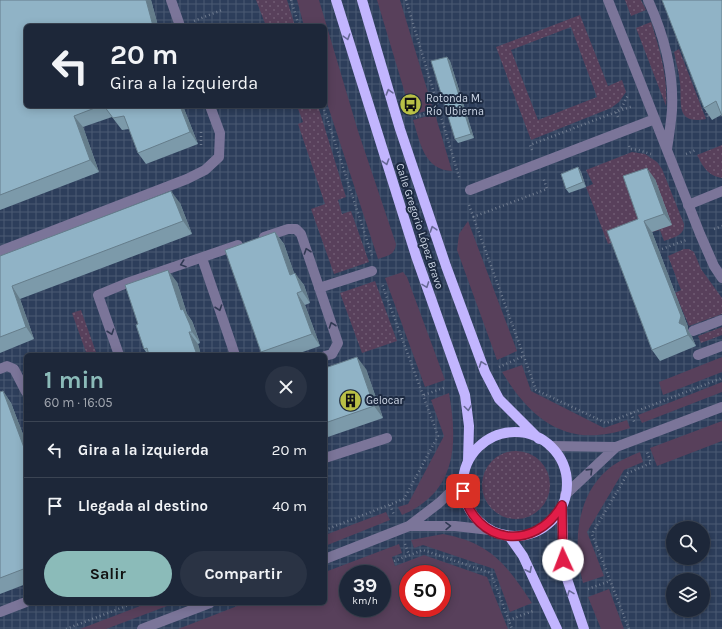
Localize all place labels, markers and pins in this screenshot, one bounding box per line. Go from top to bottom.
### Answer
bus stop icon: Rotonda M. Río Ubierna [398,91,424,117]
place label: Rotonda M. Río Ubierna [426,92,484,118]
building icon: Gelocar [338,387,364,413]
place label: Gelocar [366,394,404,407]
pin [446,474,480,508]

